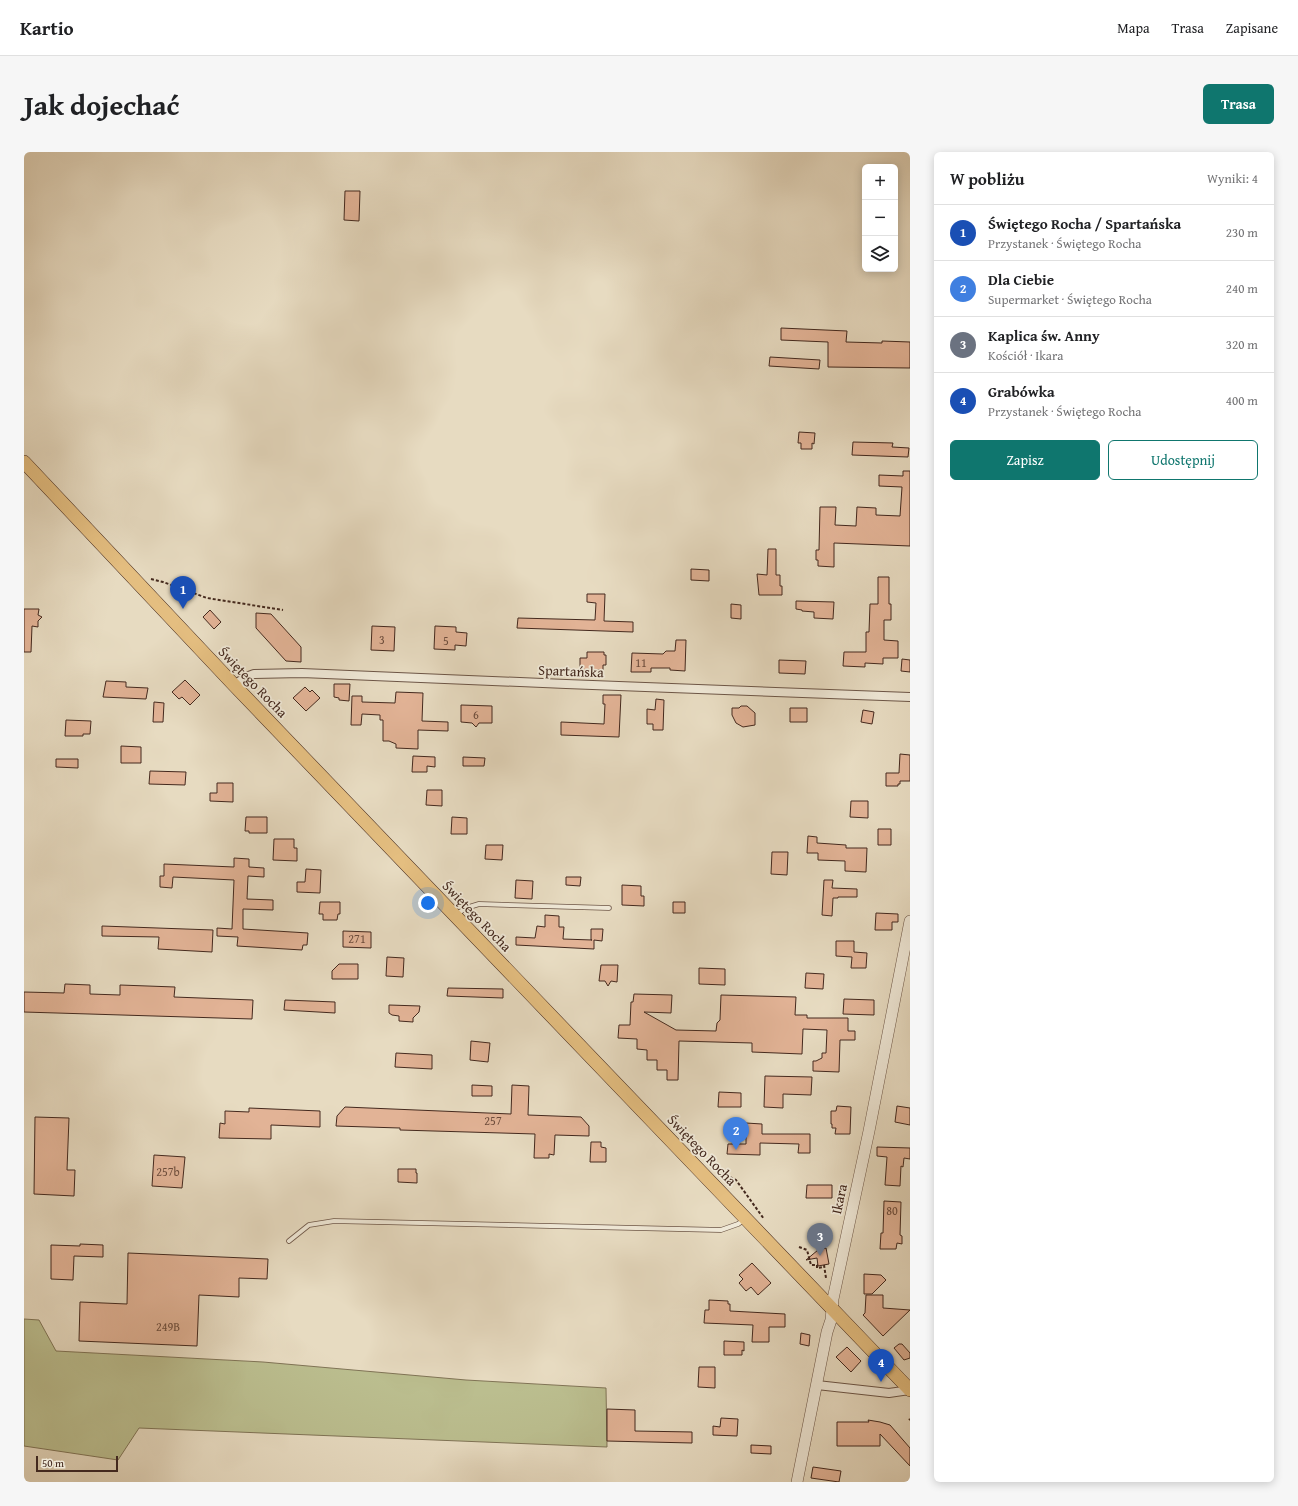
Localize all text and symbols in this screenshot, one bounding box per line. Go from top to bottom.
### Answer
text: Kartio [20,14,74,42]
text: Mapa [1117,18,1150,38]
text: Trasa [1172,18,1204,38]
text: Zapisane [1226,18,1278,38]
text: Jak dojechać [24,84,179,125]
button: Trasa [1203,84,1274,124]
map controls [862,164,898,272]
button: + [862,164,898,200]
text: W pobliżu [950,166,1025,191]
text: Wyniki: 4 [1207,169,1258,188]
button: − [862,200,898,236]
text: Świętego Rocha / Spartańska [988,213,1181,234]
text: 1 [960,223,966,242]
text: 230 m [1226,223,1258,242]
text: Przystanek · Świętego Rocha [988,234,1141,253]
button: layers [862,236,898,272]
text: Dla Ciebie [988,269,1054,290]
text: 2 [960,279,966,298]
text: 240 m [1226,279,1258,298]
text: Supermarket · Świętego Rocha [988,290,1152,309]
text: Kaplica św. Anny [988,325,1100,346]
text: 3 [960,335,966,354]
text: 320 m [1226,335,1258,354]
text: Kościół · Ikara [988,346,1063,365]
text: Grabówka [988,381,1055,402]
text: 4 [960,391,966,410]
text: 400 m [1226,391,1258,410]
text: Przystanek · Świętego Rocha [988,402,1141,421]
button: Zapisz [950,440,1100,480]
button: Udostępnij [1108,440,1258,480]
pin: 1 [170,576,196,609]
house number: 3 [379,631,385,648]
house number: 5 [443,632,449,649]
street label: Świętego Rocha [214,642,292,722]
house number: 11 [635,654,647,671]
street label: Spartańska [538,660,604,682]
house number: 6 [473,706,479,723]
street label: Świętego Rocha [438,876,516,956]
your location [418,893,438,913]
house number: 271 [348,930,366,947]
street label: Świętego Rocha [663,1110,741,1190]
house number: 257 [484,1112,502,1129]
pin: 2 [723,1117,749,1150]
house number: 257b [156,1163,180,1180]
street label: Ikara [826,1182,852,1216]
house number: 80 [886,1202,898,1219]
pin: 3 [807,1223,833,1256]
house number: 249B [156,1318,180,1335]
pin: 4 [868,1349,894,1382]
scale bar [36,1454,118,1473]
text: 50 m [42,1455,64,1471]

